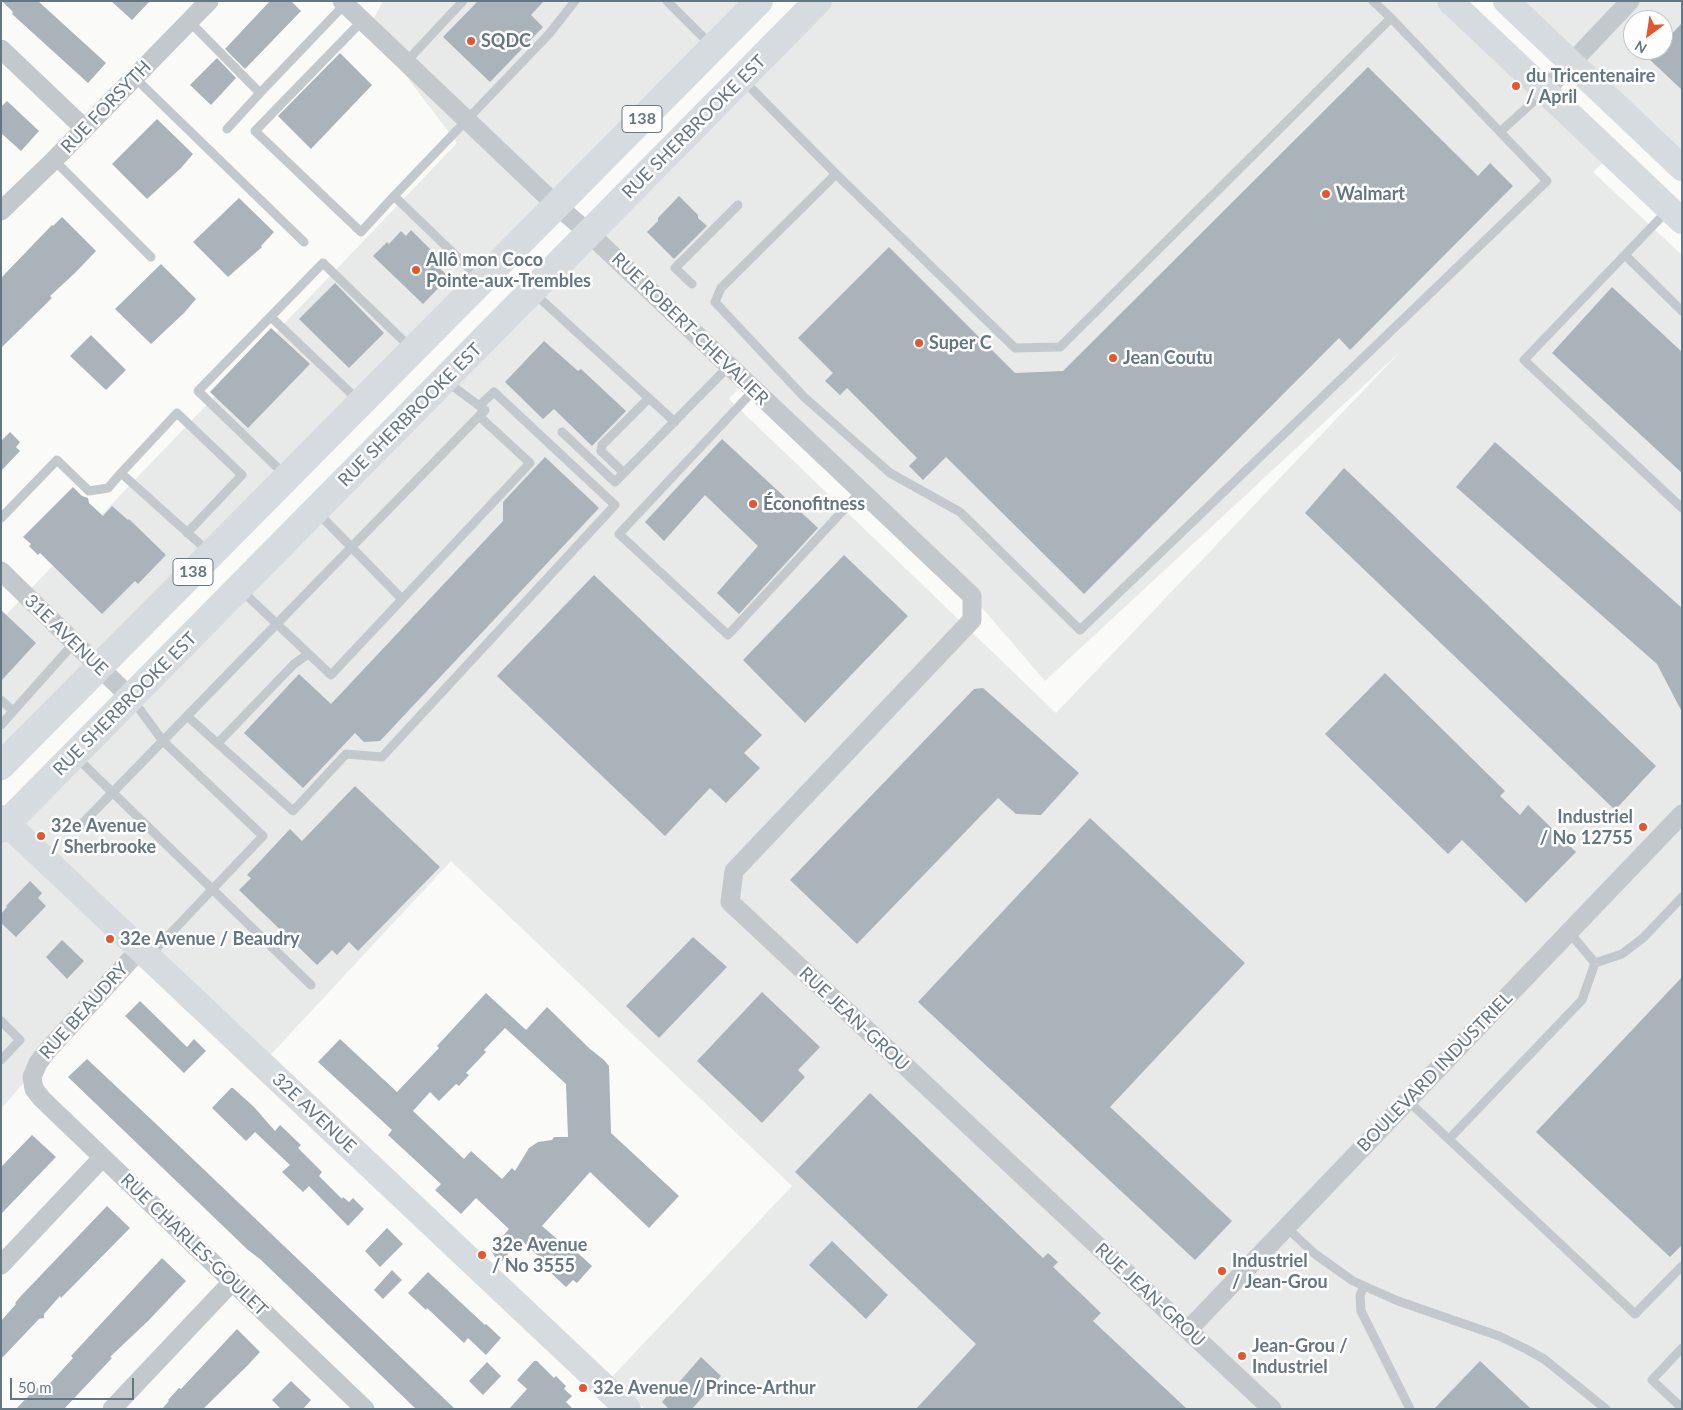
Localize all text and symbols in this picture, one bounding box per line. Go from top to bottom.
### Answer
north arrow [1623,10,1673,60]
place label: SQDC [481,30,531,52]
marker: SQDC [465,35,477,47]
text: N [1632,37,1650,57]
street label: RUE SHERBROOKE EST [618,51,770,203]
street label: RUE FORSYTH [56,56,156,158]
place label: du Tricentenaire / April [1526,65,1655,108]
marker: du Tricentenaire / April [1510,80,1522,92]
road number: 138 [622,106,662,132]
place label: Walmart [1336,183,1405,205]
marker: Walmart [1320,188,1332,200]
street label: RUE ROBERT-CHEVALIER [607,248,773,410]
place label: Allô mon Coco Pointe-aux-Trembles [426,249,591,292]
marker: Allô mon Coco Pointe-aux-Trembles [410,264,422,276]
place label: Super C [929,332,992,354]
marker: Super C [913,337,925,349]
street label: RUE SHERBROOKE EST [334,339,486,491]
place label: Jean Coutu [1123,347,1213,369]
marker: Jean Coutu [1107,352,1119,364]
place label: Éconofitness [763,493,865,515]
marker: Éconofitness [747,498,759,510]
road number: 138 [173,558,213,586]
street label: 31E AVENUE [20,590,112,680]
street label: RUE SHERBROOKE EST [49,628,201,780]
place label: Industriel / No 12755 [1540,806,1633,849]
place label: 32e Avenue / Sherbrooke [51,815,156,858]
marker: Industriel / No 12755 [1637,821,1649,833]
marker: 32e Avenue / Sherbrooke [35,830,47,842]
place label: 32e Avenue / Beaudry [120,928,300,950]
marker: 32e Avenue / Beaudry [104,933,116,945]
street label: RUE BEAUDRY [35,958,133,1064]
street label: RUE JEAN-GROU [795,963,913,1075]
street label: BOULEVARD INDUSTRIEL [1353,988,1517,1156]
street label: 32E AVENUE [267,1069,361,1157]
street label: RUE CHARLES-GOULET [116,1169,272,1321]
place label: 32e Avenue / No 3555 [492,1234,587,1276]
street label: RUE JEAN-GROU [1091,1239,1209,1351]
marker: 32e Avenue / No 3555 [476,1249,488,1261]
place label: Industriel / Jean-Grou [1232,1250,1328,1292]
marker: Industriel / Jean-Grou [1216,1265,1228,1277]
place label: Jean-Grou / Industriel [1252,1335,1348,1378]
marker: Jean-Grou / Industriel [1236,1350,1248,1362]
scale bar [12,1368,136,1400]
place label: 32e Avenue / Prince-Arthur [593,1377,816,1399]
text: 50 m [18,1378,52,1396]
marker: 32e Avenue / Prince-Arthur [577,1382,589,1394]

